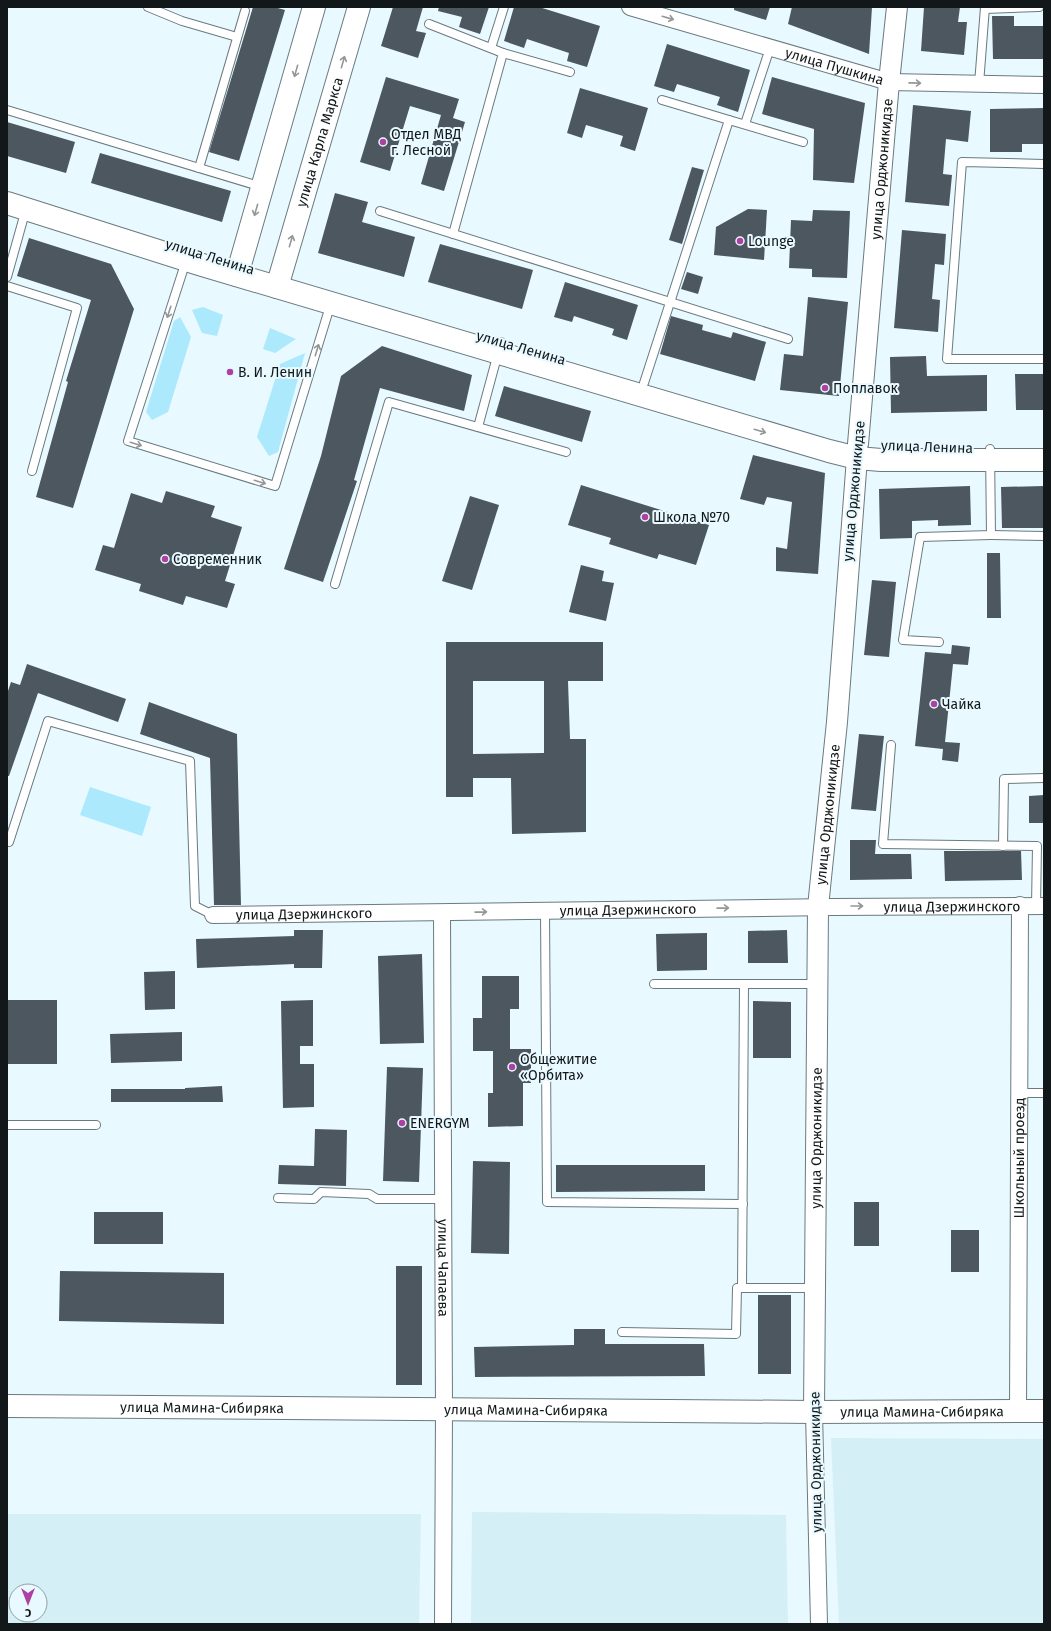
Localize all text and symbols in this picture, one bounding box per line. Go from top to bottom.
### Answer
one-way arrow [661,15,674,22]
street label: улица Пушкина [783,44,886,89]
one-way arrow [340,56,347,69]
one-way arrow [291,65,299,78]
street label: улица Карла Маркса [292,75,346,209]
one-way arrow [908,79,921,87]
street label: улица Орджоникидзе [867,98,896,240]
place label: Отдел МВД г. Лесной [391,126,461,159]
marker: Отдел МВД г. Лесной [378,137,388,147]
one-way arrow [252,203,259,216]
place label: Lounge [748,233,794,250]
street label: улица Ленина [163,235,257,279]
one-way arrow [288,235,295,248]
marker: Lounge [735,236,745,246]
one-way arrow [165,305,172,318]
street label: улица Ленина [474,327,568,369]
one-way arrow [313,344,321,356]
place label: В. И. Ленин [238,364,312,381]
marker: В. И. Ленин [225,367,235,377]
place label: Поплавок [833,380,899,397]
marker: Поплавок [820,383,830,393]
street label: улица Орджоникидзе [839,420,869,562]
one-way arrow [753,428,766,435]
street label: улица Ленина [881,437,973,457]
one-way arrow [129,441,142,448]
one-way arrow [254,478,266,486]
place label: Школа №70 [653,509,730,526]
marker: Школа №70 [640,512,650,522]
place label: Современник [173,551,263,568]
marker: Современник [160,554,170,564]
place label: Чайка [942,696,981,713]
marker: Чайка [929,699,939,709]
street label: улица Орджоникидзе [812,743,843,886]
street label: улица Дзержинского [884,898,1020,915]
street label: улица Дзержинского [559,900,696,919]
one-way arrow [850,902,863,910]
street label: улица Дзержинского [235,904,372,923]
one-way arrow [716,904,729,912]
one-way arrow [474,908,487,916]
place label: Общежитие «Орбита» [520,1051,597,1084]
marker: Общежитие «Орбита» [507,1062,517,1072]
street label: улица Орджоникидзе [807,1067,825,1209]
street label: Школьный проезд [1010,1097,1028,1218]
place label: ENERGYM [410,1115,470,1132]
marker: ENERGYM [397,1118,407,1128]
street label: улица Чапаева [435,1219,452,1317]
street label: улица Орджоникидзе [806,1391,826,1533]
street label: улица Мамина-Сибиряка [120,1398,284,1417]
street label: улица Мамина-Сибиряка [444,1401,608,1419]
street label: улица Мамина-Сибиряка [840,1403,1004,1420]
north arrow [8,1583,48,1623]
text: С [24,1606,31,1619]

